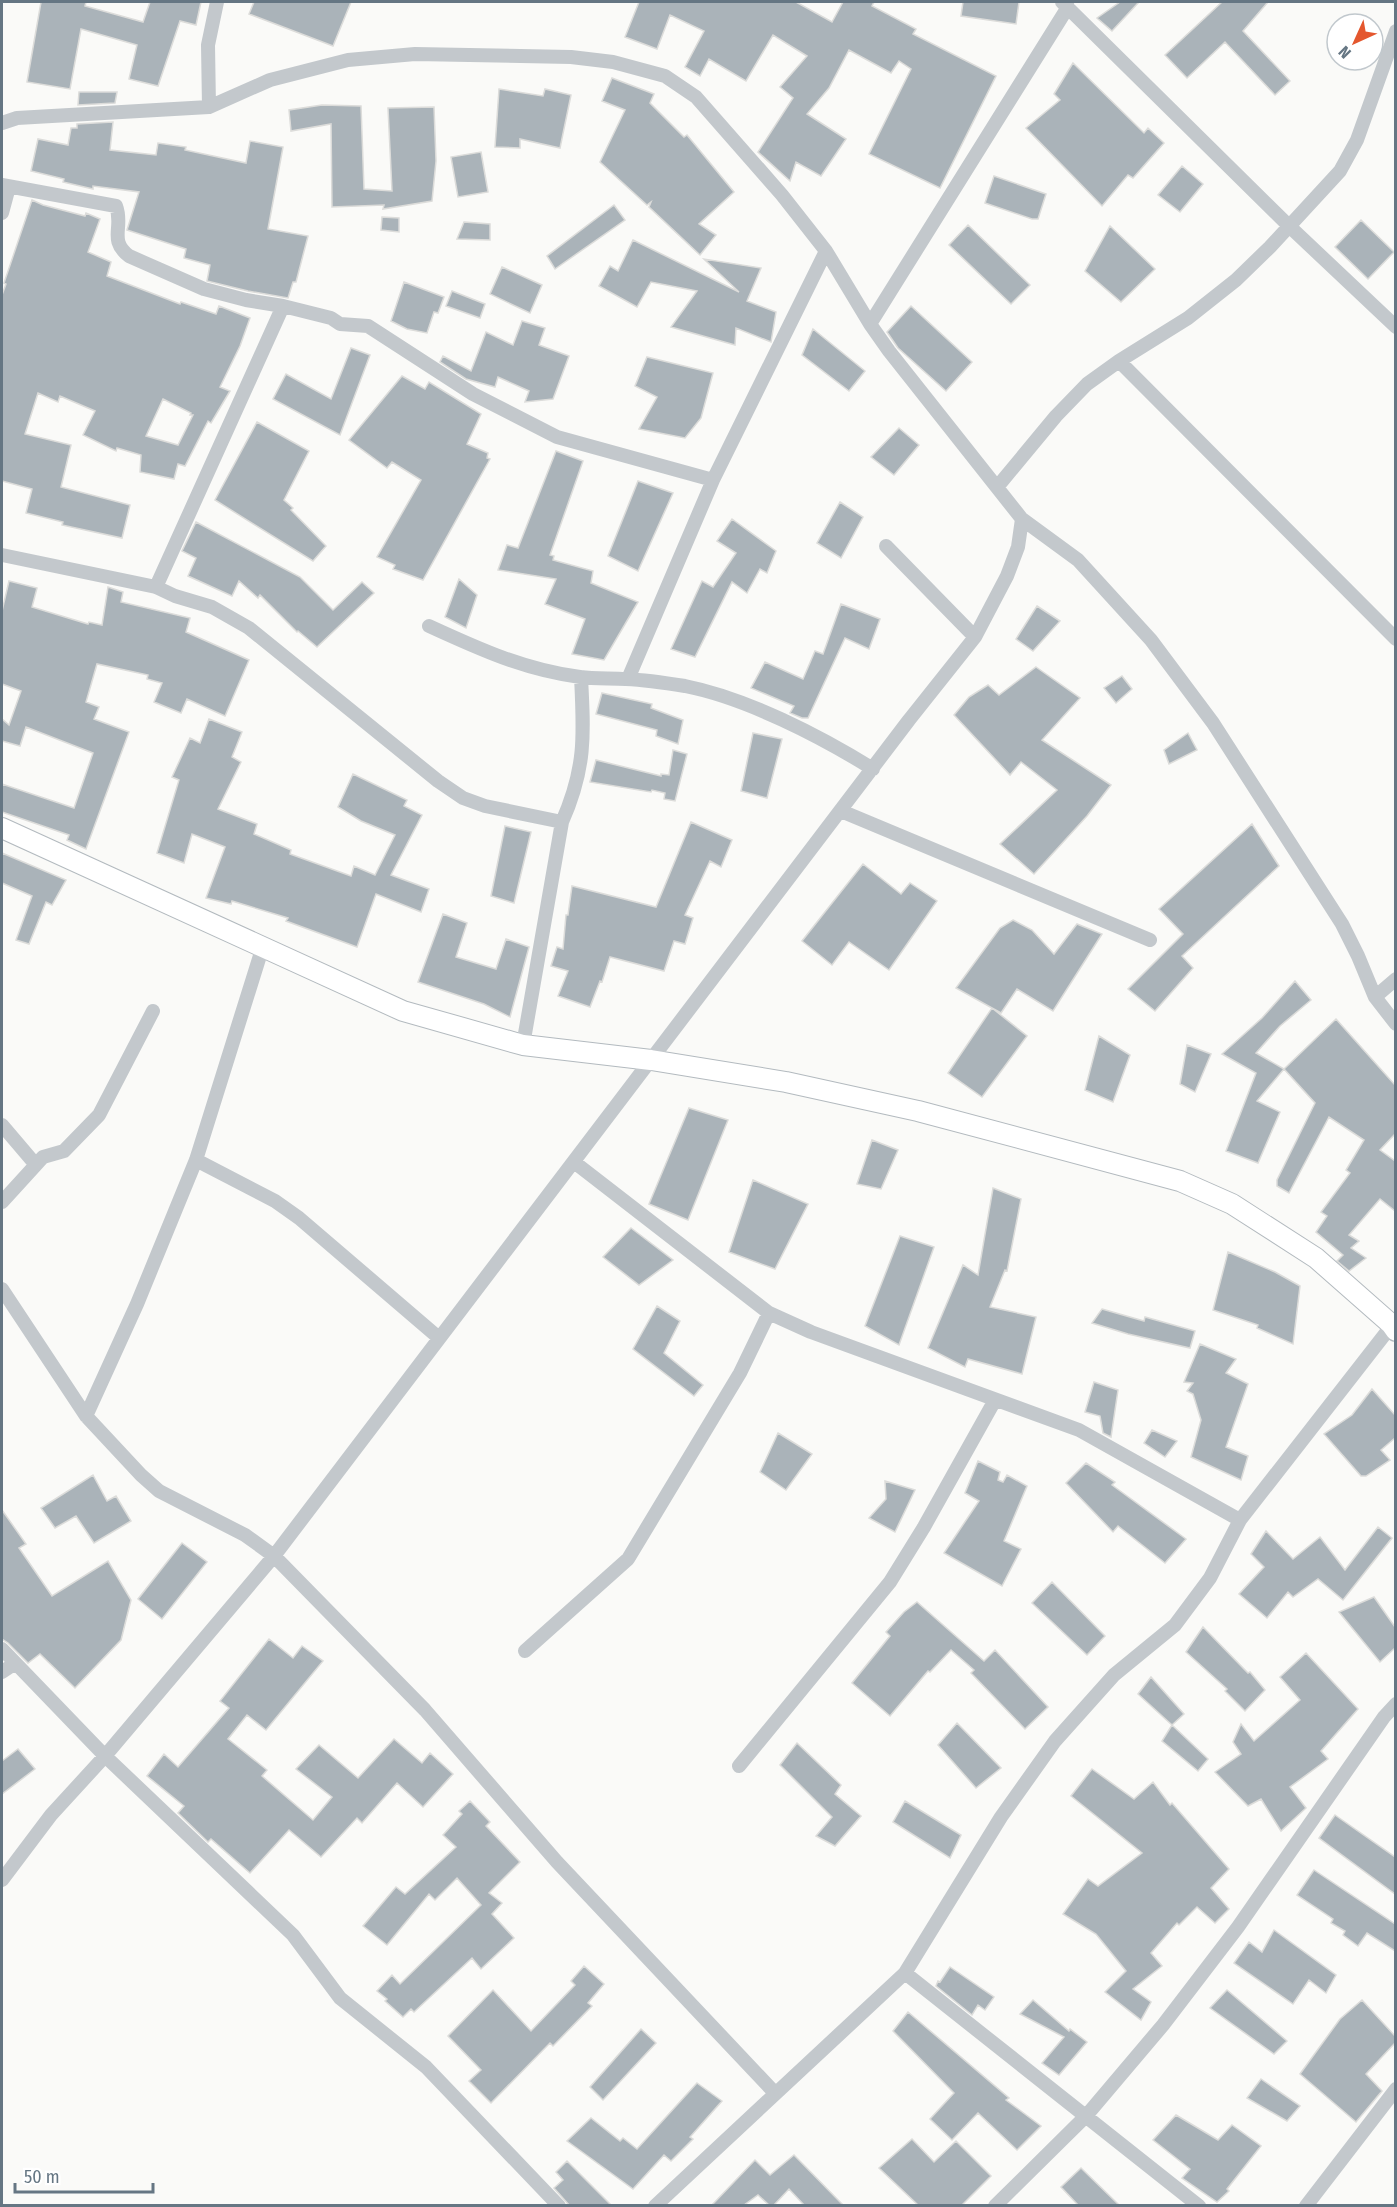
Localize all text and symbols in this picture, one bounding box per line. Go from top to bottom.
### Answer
north arrow [1325,12,1385,72]
text: N [1335,42,1355,62]
scale bar [15,2156,153,2194]
text: 50 m [24,2166,60,2188]

